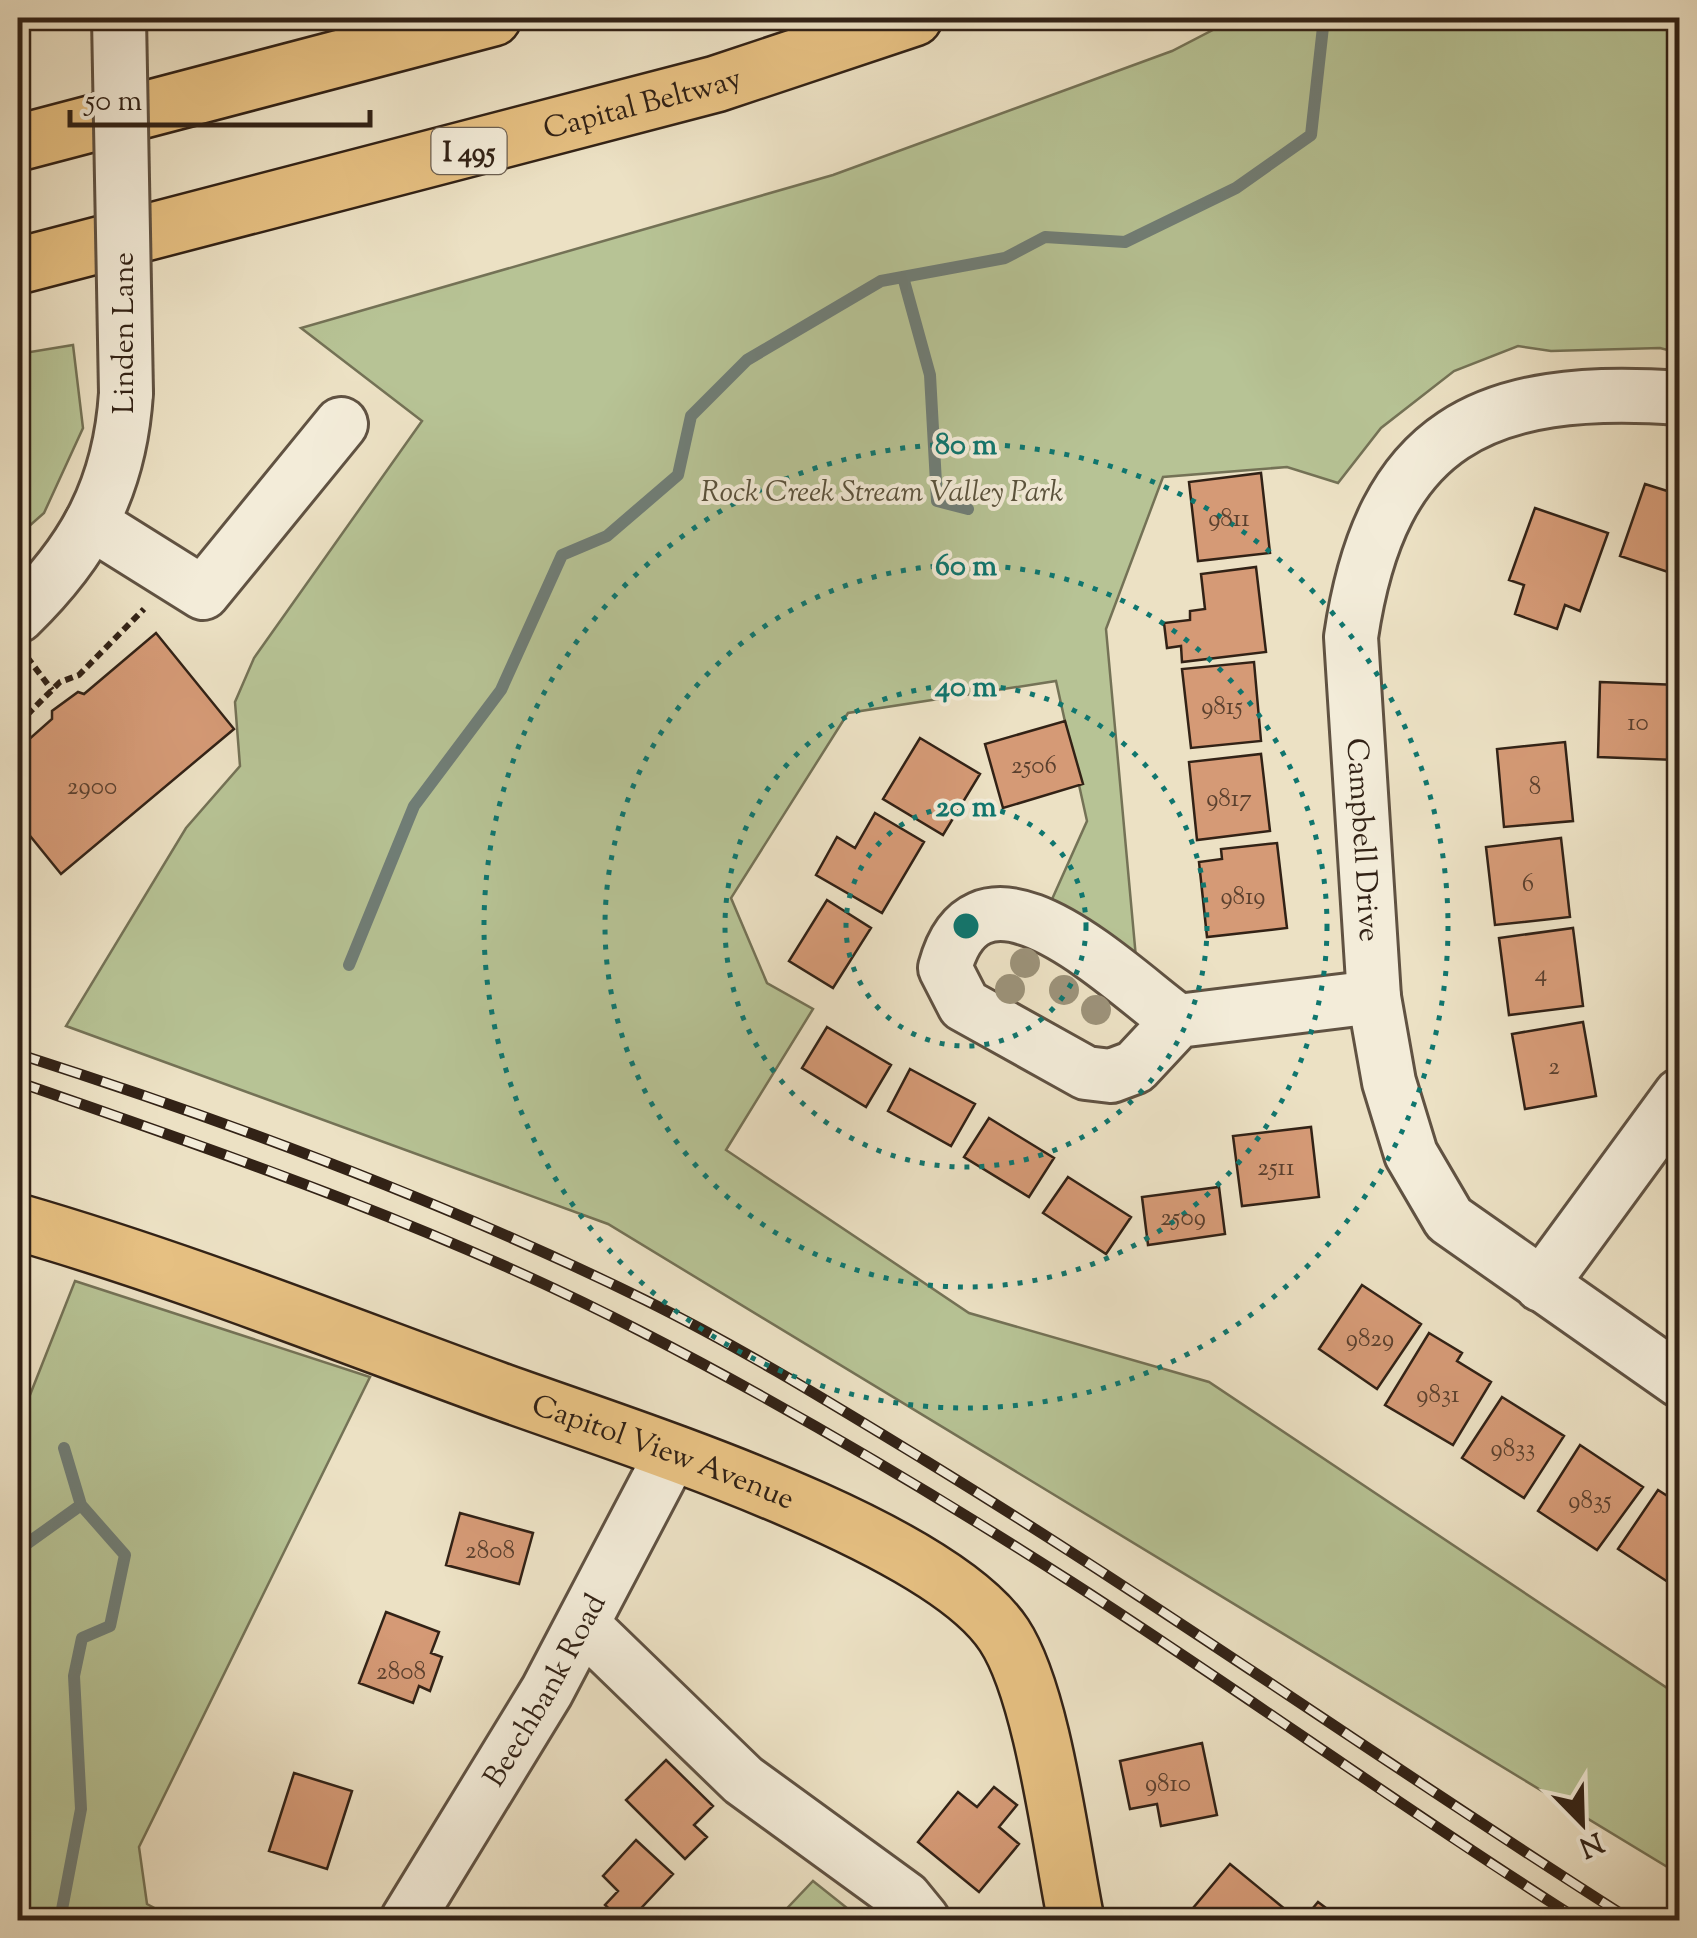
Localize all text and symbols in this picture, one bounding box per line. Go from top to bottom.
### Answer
street label: Capital Beltway [539,58,748,152]
scale bar [70,65,370,127]
text: 50 m [83,81,143,124]
road number: I 495 [432,128,506,174]
street label: Linden Lane [104,252,147,414]
text: 80 m [935,425,997,468]
park label: Rock Creek Stream Valley Park [701,472,1063,515]
house number: 9811 [1208,502,1250,538]
text: 60 m [935,546,997,589]
text: 40 m [934,667,997,710]
house number: 9815 [1201,690,1243,726]
house number: 10 [1627,706,1649,742]
street label: Campbell Drive [1333,737,1389,943]
house number: 2506 [1011,749,1057,785]
house number: 2900 [67,770,117,806]
house number: 8 [1529,770,1541,806]
house number: 9817 [1206,782,1252,818]
text: 20 m [935,787,997,830]
house number: 6 [1522,867,1534,903]
house number: 9819 [1220,880,1266,916]
centre of rings [948,908,984,944]
house number: 4 [1535,957,1547,993]
house number: 2 [1548,1050,1560,1086]
house number: 2511 [1257,1151,1295,1187]
house number: 2509 [1160,1201,1206,1237]
house number: 9829 [1346,1322,1394,1358]
house number: 9831 [1416,1378,1460,1414]
street label: Capitol View Avenue [525,1385,800,1522]
house number: 9833 [1491,1432,1535,1468]
house number: 9835 [1568,1484,1612,1520]
house number: 2808 [465,1534,515,1570]
street label: Beechbank Road [474,1587,618,1796]
house number: 2808 [376,1655,426,1691]
house number: 9810 [1145,1767,1191,1803]
north arrow [1532,1773,1632,1873]
text: N [1572,1820,1609,1866]

